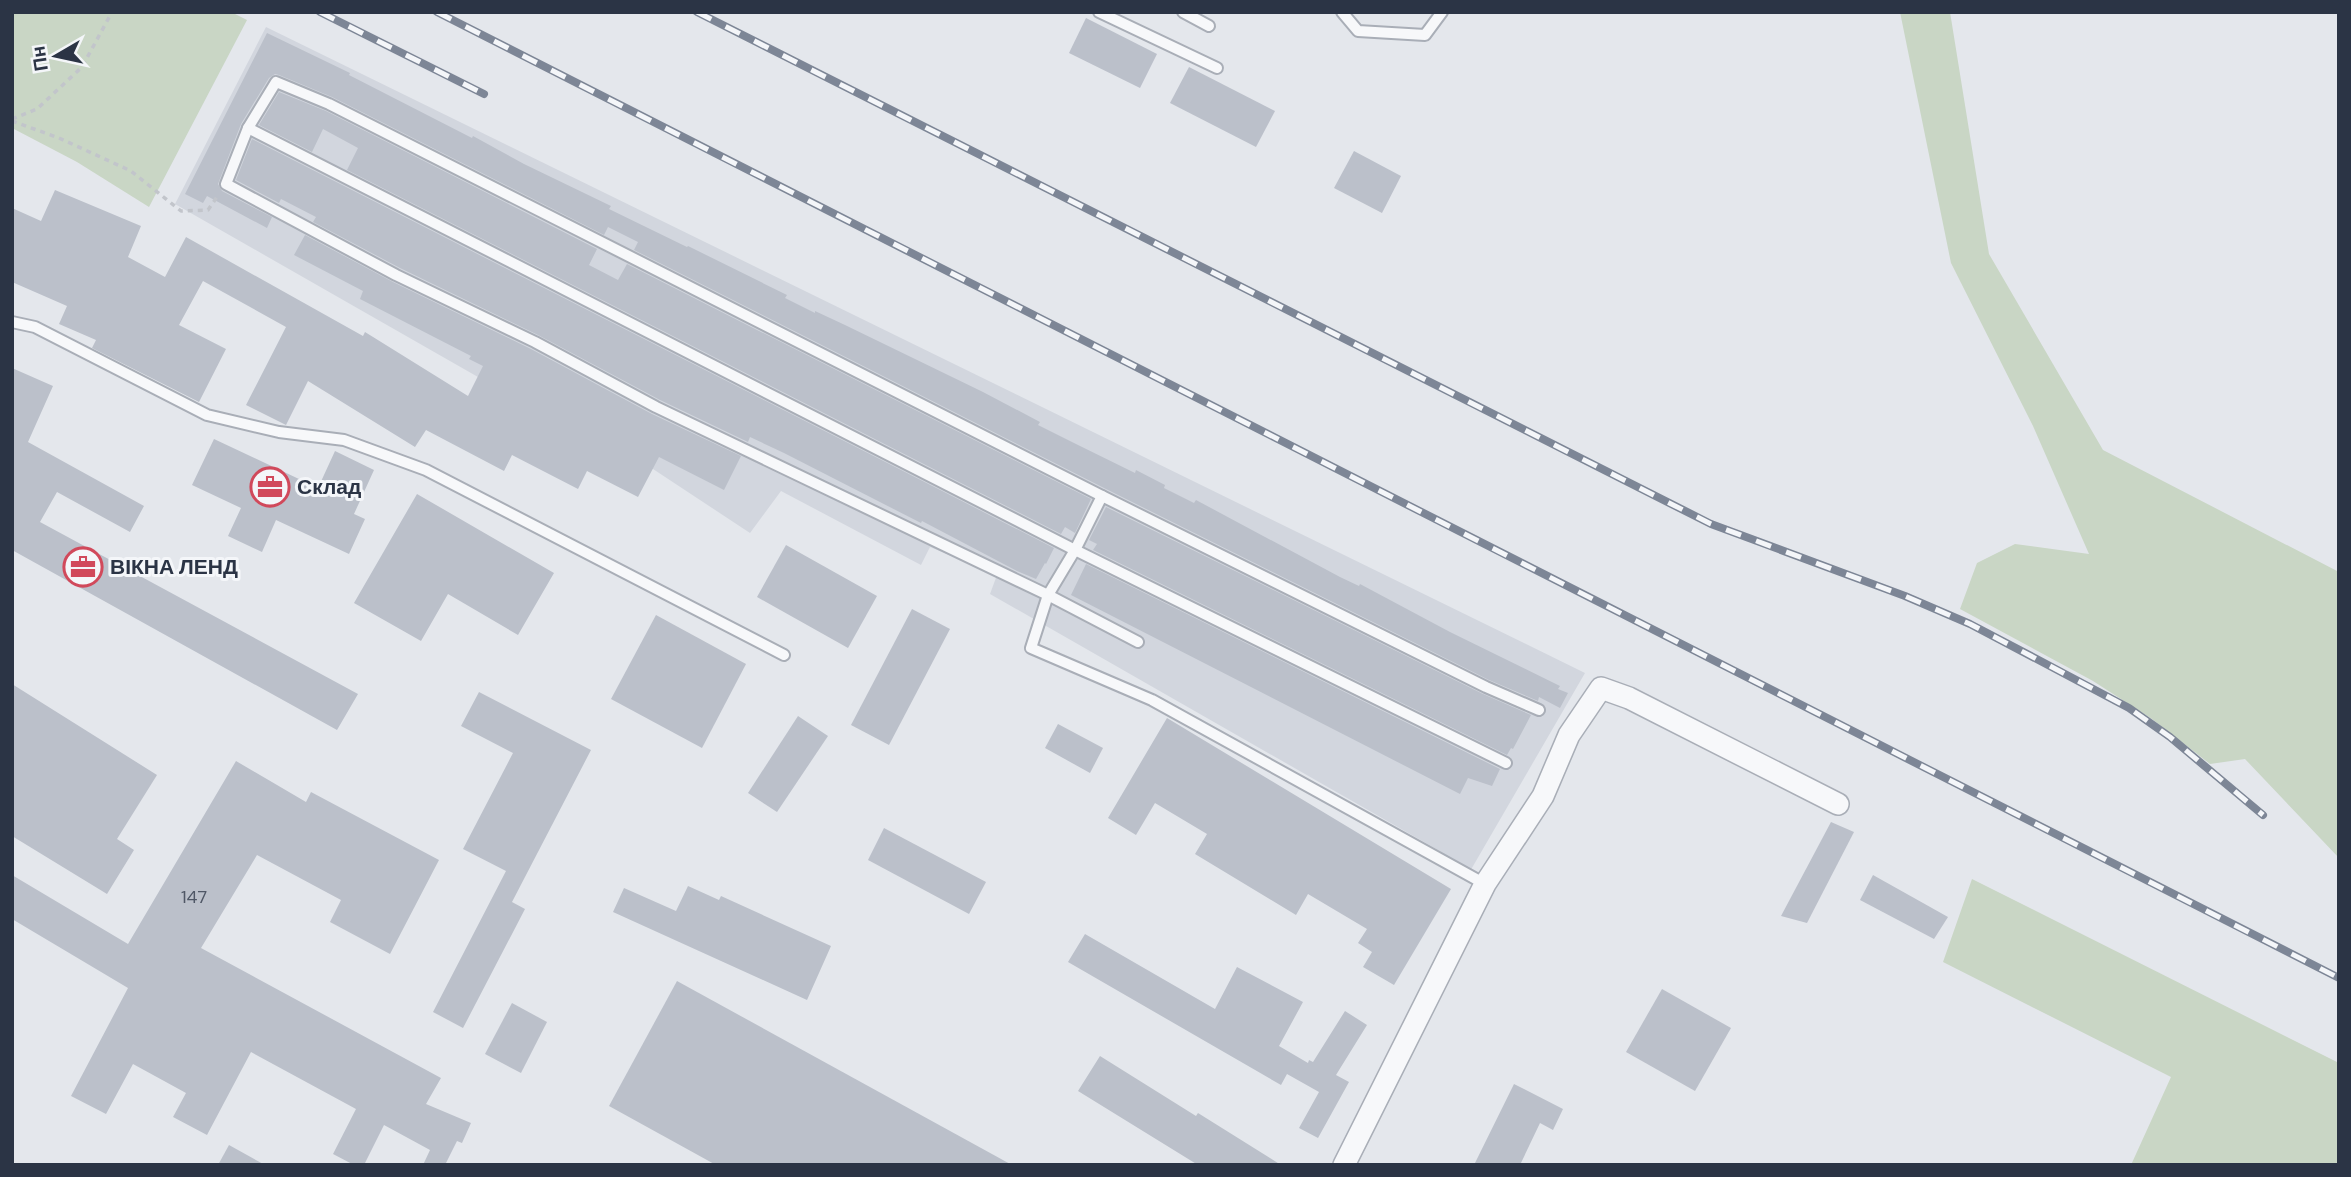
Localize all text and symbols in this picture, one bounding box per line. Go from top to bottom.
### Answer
north arrow [21,21,91,91]
text: Пн [25,44,54,73]
office icon: Склад [249,466,291,508]
place label: Склад [297,473,361,501]
office icon: ВІКНА ЛЕНД [62,546,104,588]
place label: ВІКНА ЛЕНД [110,553,238,581]
house number: 147 [181,885,207,909]

